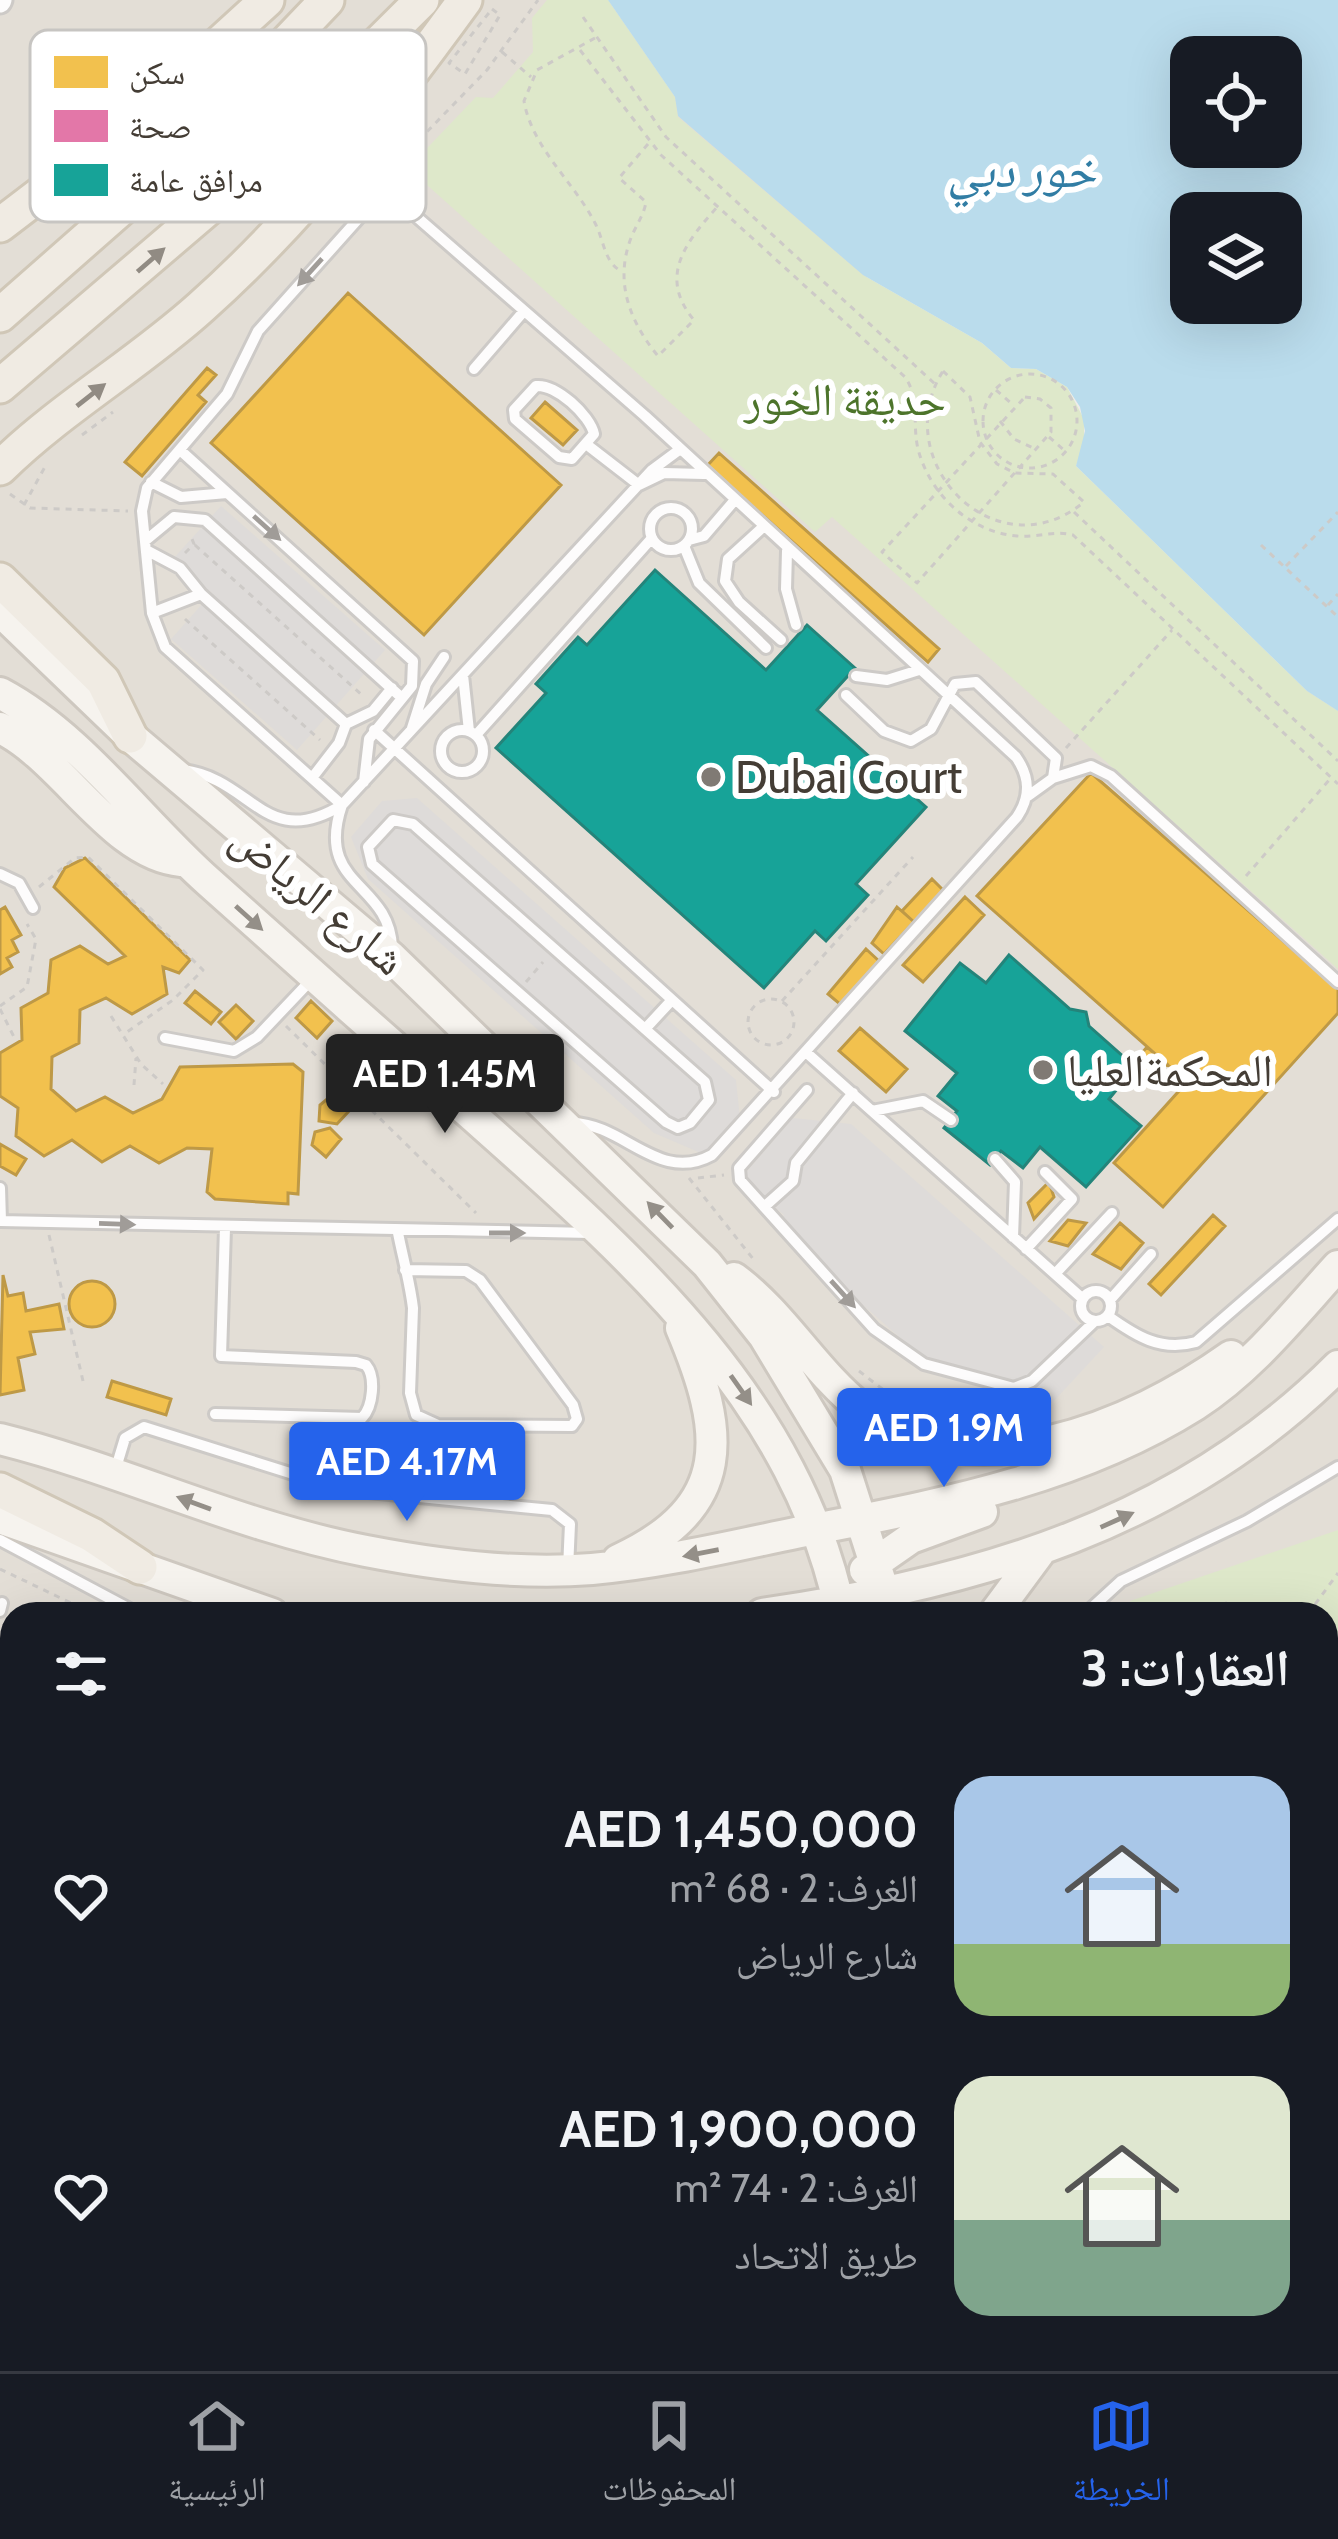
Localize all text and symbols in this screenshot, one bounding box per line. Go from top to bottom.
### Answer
legend [30,30,426,222]
map controls [1170,36,1302,324]
button: locate [1170,36,1302,168]
text: سكن [129,52,185,93]
text: صحة [129,106,192,146]
water label: خور دبي [948,141,1097,208]
text: مرافق عامة [129,160,263,201]
button: layers [1170,192,1302,324]
one-way arrow [136,247,166,274]
one-way arrow [297,257,324,286]
park label: حديقة الخور [743,372,946,426]
one-way arrow [76,383,107,408]
one-way arrow [252,514,282,541]
place label: Dubai Court [735,750,962,804]
marker: Dubai Court [698,764,724,790]
street label: شارع الرياض [220,810,417,988]
one-way arrow [234,904,264,931]
pin: AED 1.45M [308,1034,582,1136]
place label: المحكمةالعليا [1067,1043,1273,1097]
text: AED 1.45M [353,1049,537,1097]
marker: المحكمةالعليا [1030,1057,1056,1083]
one-way arrow [647,1201,675,1230]
one-way arrow [99,1215,137,1234]
one-way arrow [489,1223,527,1243]
one-way arrow [829,1280,856,1309]
one-way arrow [729,1374,752,1407]
pin: AED 1.9M [820,1388,1068,1490]
text: AED 1.9M [864,1403,1024,1451]
pin: AED 4.17M [270,1422,544,1524]
text: AED 4.17M [316,1437,498,1485]
one-way arrow [176,1493,212,1511]
one-way arrow [1100,1509,1135,1529]
one-way arrow [682,1544,719,1563]
text: العقارات: 3 [1081,1637,1290,1699]
icon: filters [48,1641,114,1707]
text: AED 1,450,000 [564,1798,918,1860]
icon: home [1050,1824,1194,1968]
icon: heart [48,1863,114,1929]
text: الغرف: 2 · 68 m² [670,1864,918,1912]
text: شارع الرياض [736,1931,918,1979]
text: AED 1,900,000 [560,2098,918,2160]
icon: home [1050,2124,1194,2268]
icon: heart [48,2163,114,2229]
text: الغرف: 2 · 74 m² [675,2164,918,2212]
text: طريق الاتحاد [734,2231,918,2279]
tab: الرئيسية [168,2393,266,2521]
tab: المحفوظات [602,2393,736,2521]
tab: الخريطة [1073,2393,1170,2521]

